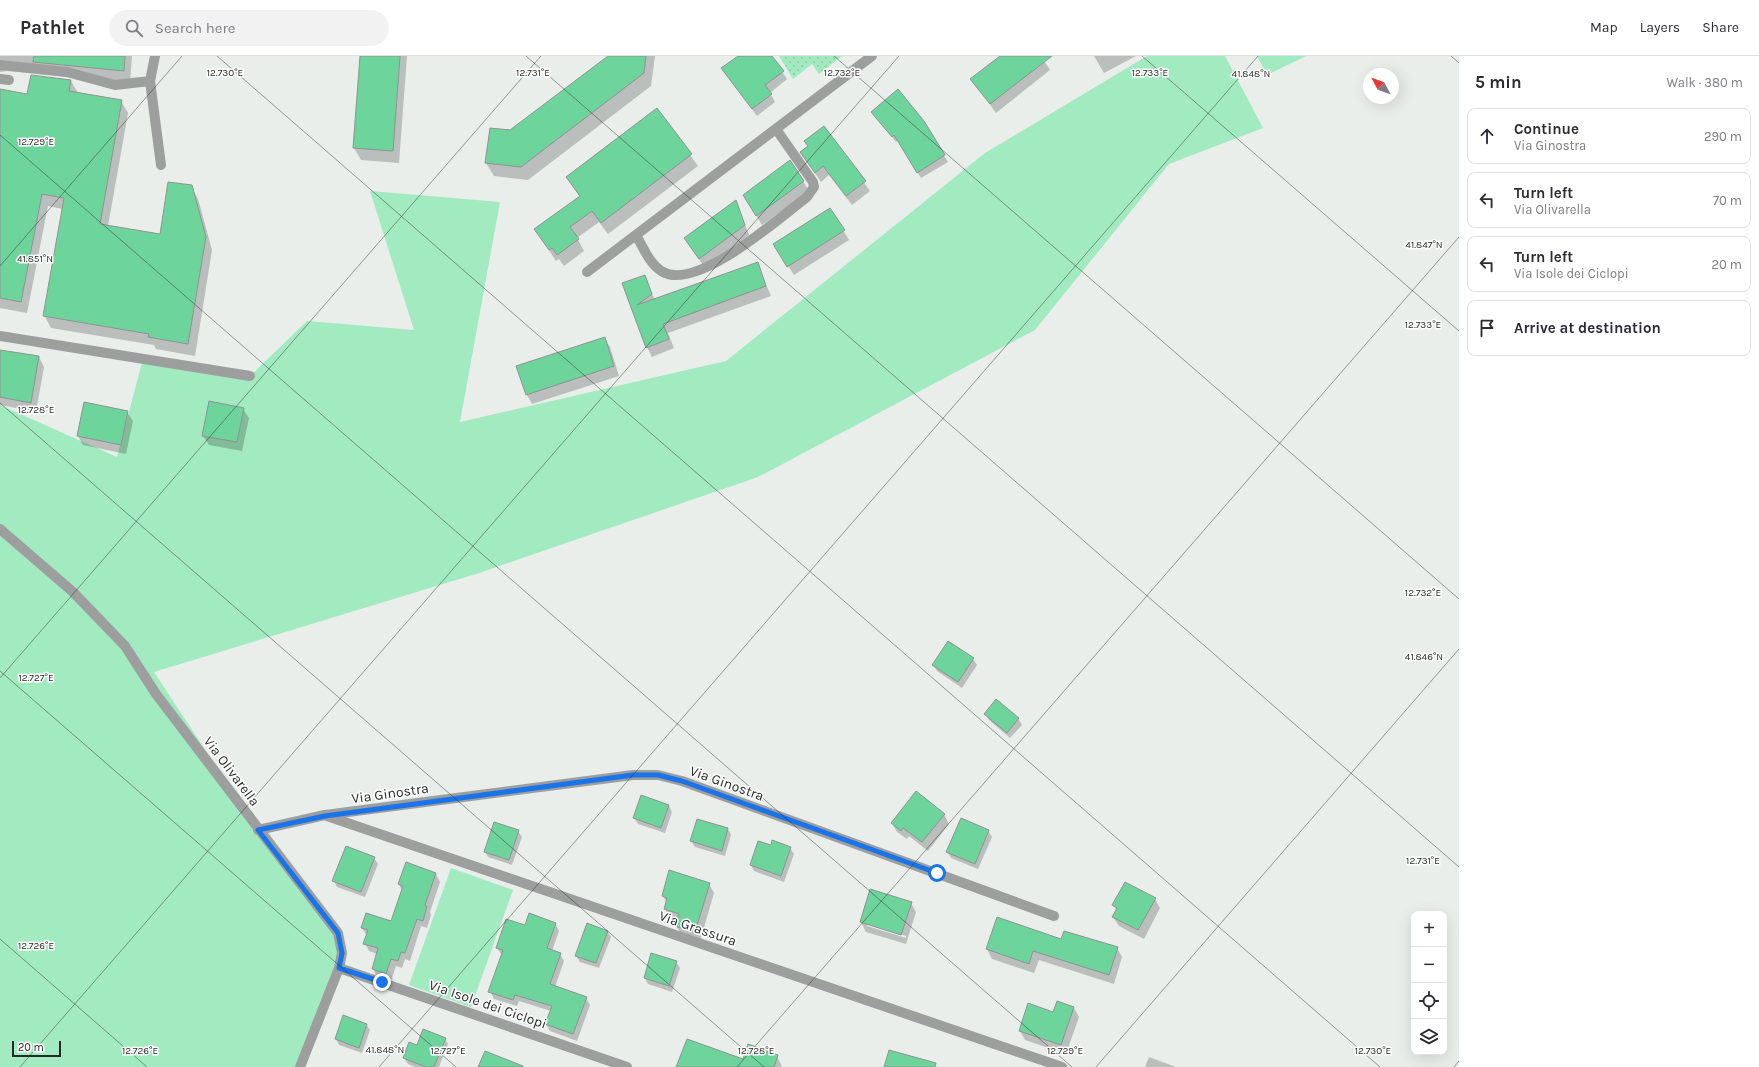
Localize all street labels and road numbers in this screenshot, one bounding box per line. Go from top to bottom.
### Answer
street label: Via Olivarella [200,733,263,809]
street label: Via Ginostra [687,762,766,805]
street label: Via Ginostra [350,780,430,807]
street label: Via Grassura [657,907,739,950]
street label: Via Isole dei Ciclopi [427,976,549,1033]

